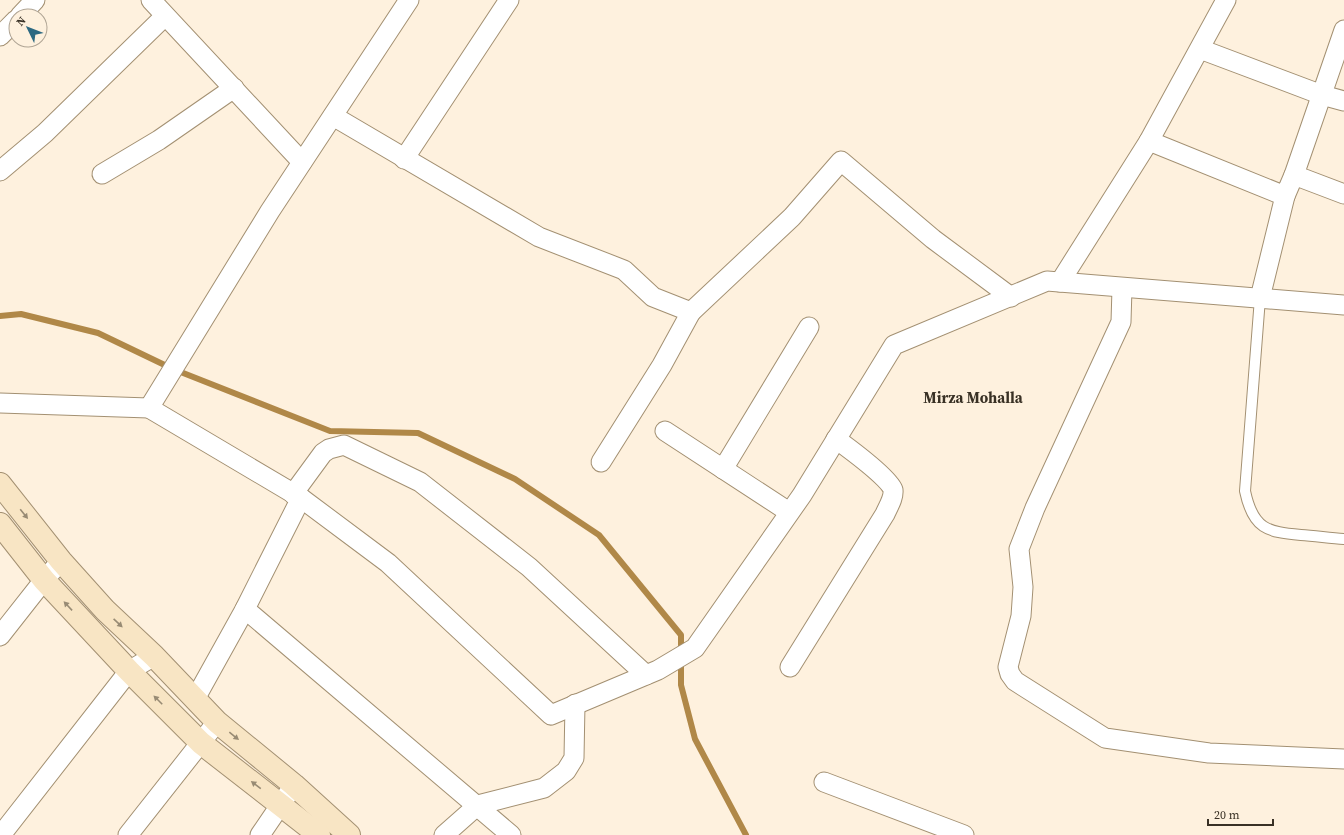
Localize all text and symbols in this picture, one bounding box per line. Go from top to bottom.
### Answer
north arrow [8,8,48,48]
text: N [13,13,29,30]
district label: Mirza Mohalla [923,387,1024,408]
one-way arrow [20,509,29,519]
one-way arrow [63,601,73,611]
one-way arrow [113,618,123,628]
one-way arrow [153,695,163,705]
one-way arrow [228,731,239,740]
one-way arrow [250,781,261,789]
scale bar [1208,801,1273,827]
text: 20 m [1214,807,1240,823]

